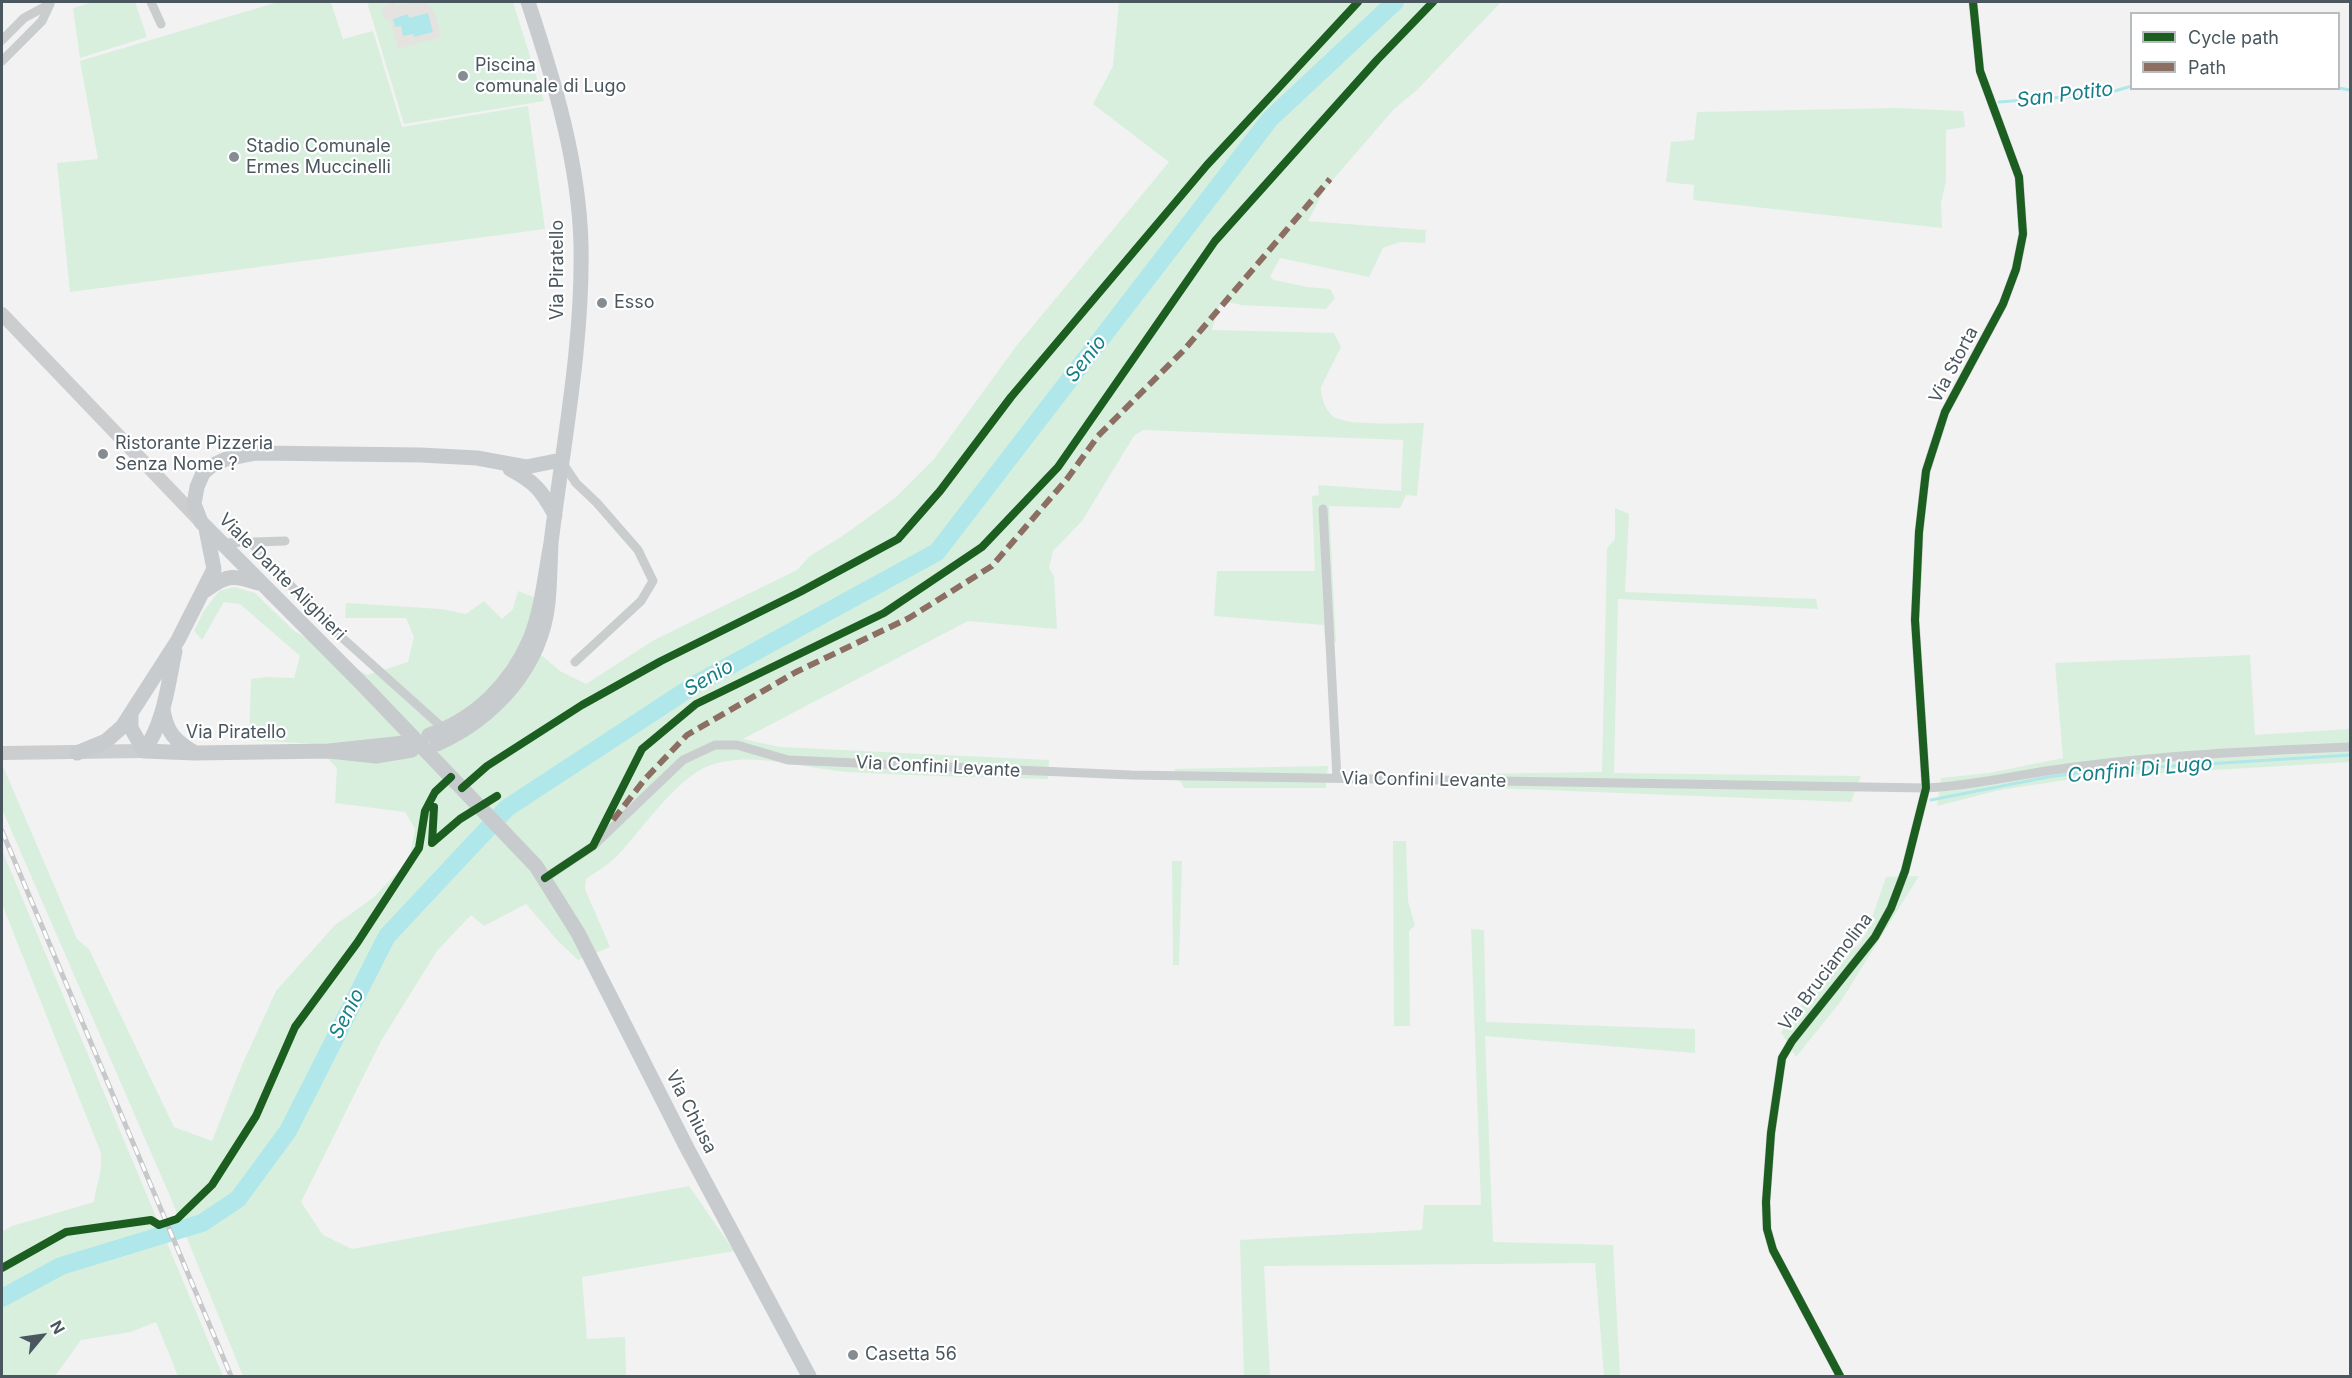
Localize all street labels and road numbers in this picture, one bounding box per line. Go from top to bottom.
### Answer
street label: Via Piratello [547,220,569,320]
street label: Via Storta [1925,323,1983,407]
street label: Viale Dante Alighieri [214,509,350,645]
street label: Via Piratello [186,722,286,744]
street label: Via Confini Levante [855,752,1021,782]
street label: Via Confini Levante [1341,768,1507,792]
street label: Via Bruciamolina [1775,909,1877,1035]
street label: Via Chiusa [661,1067,721,1157]

